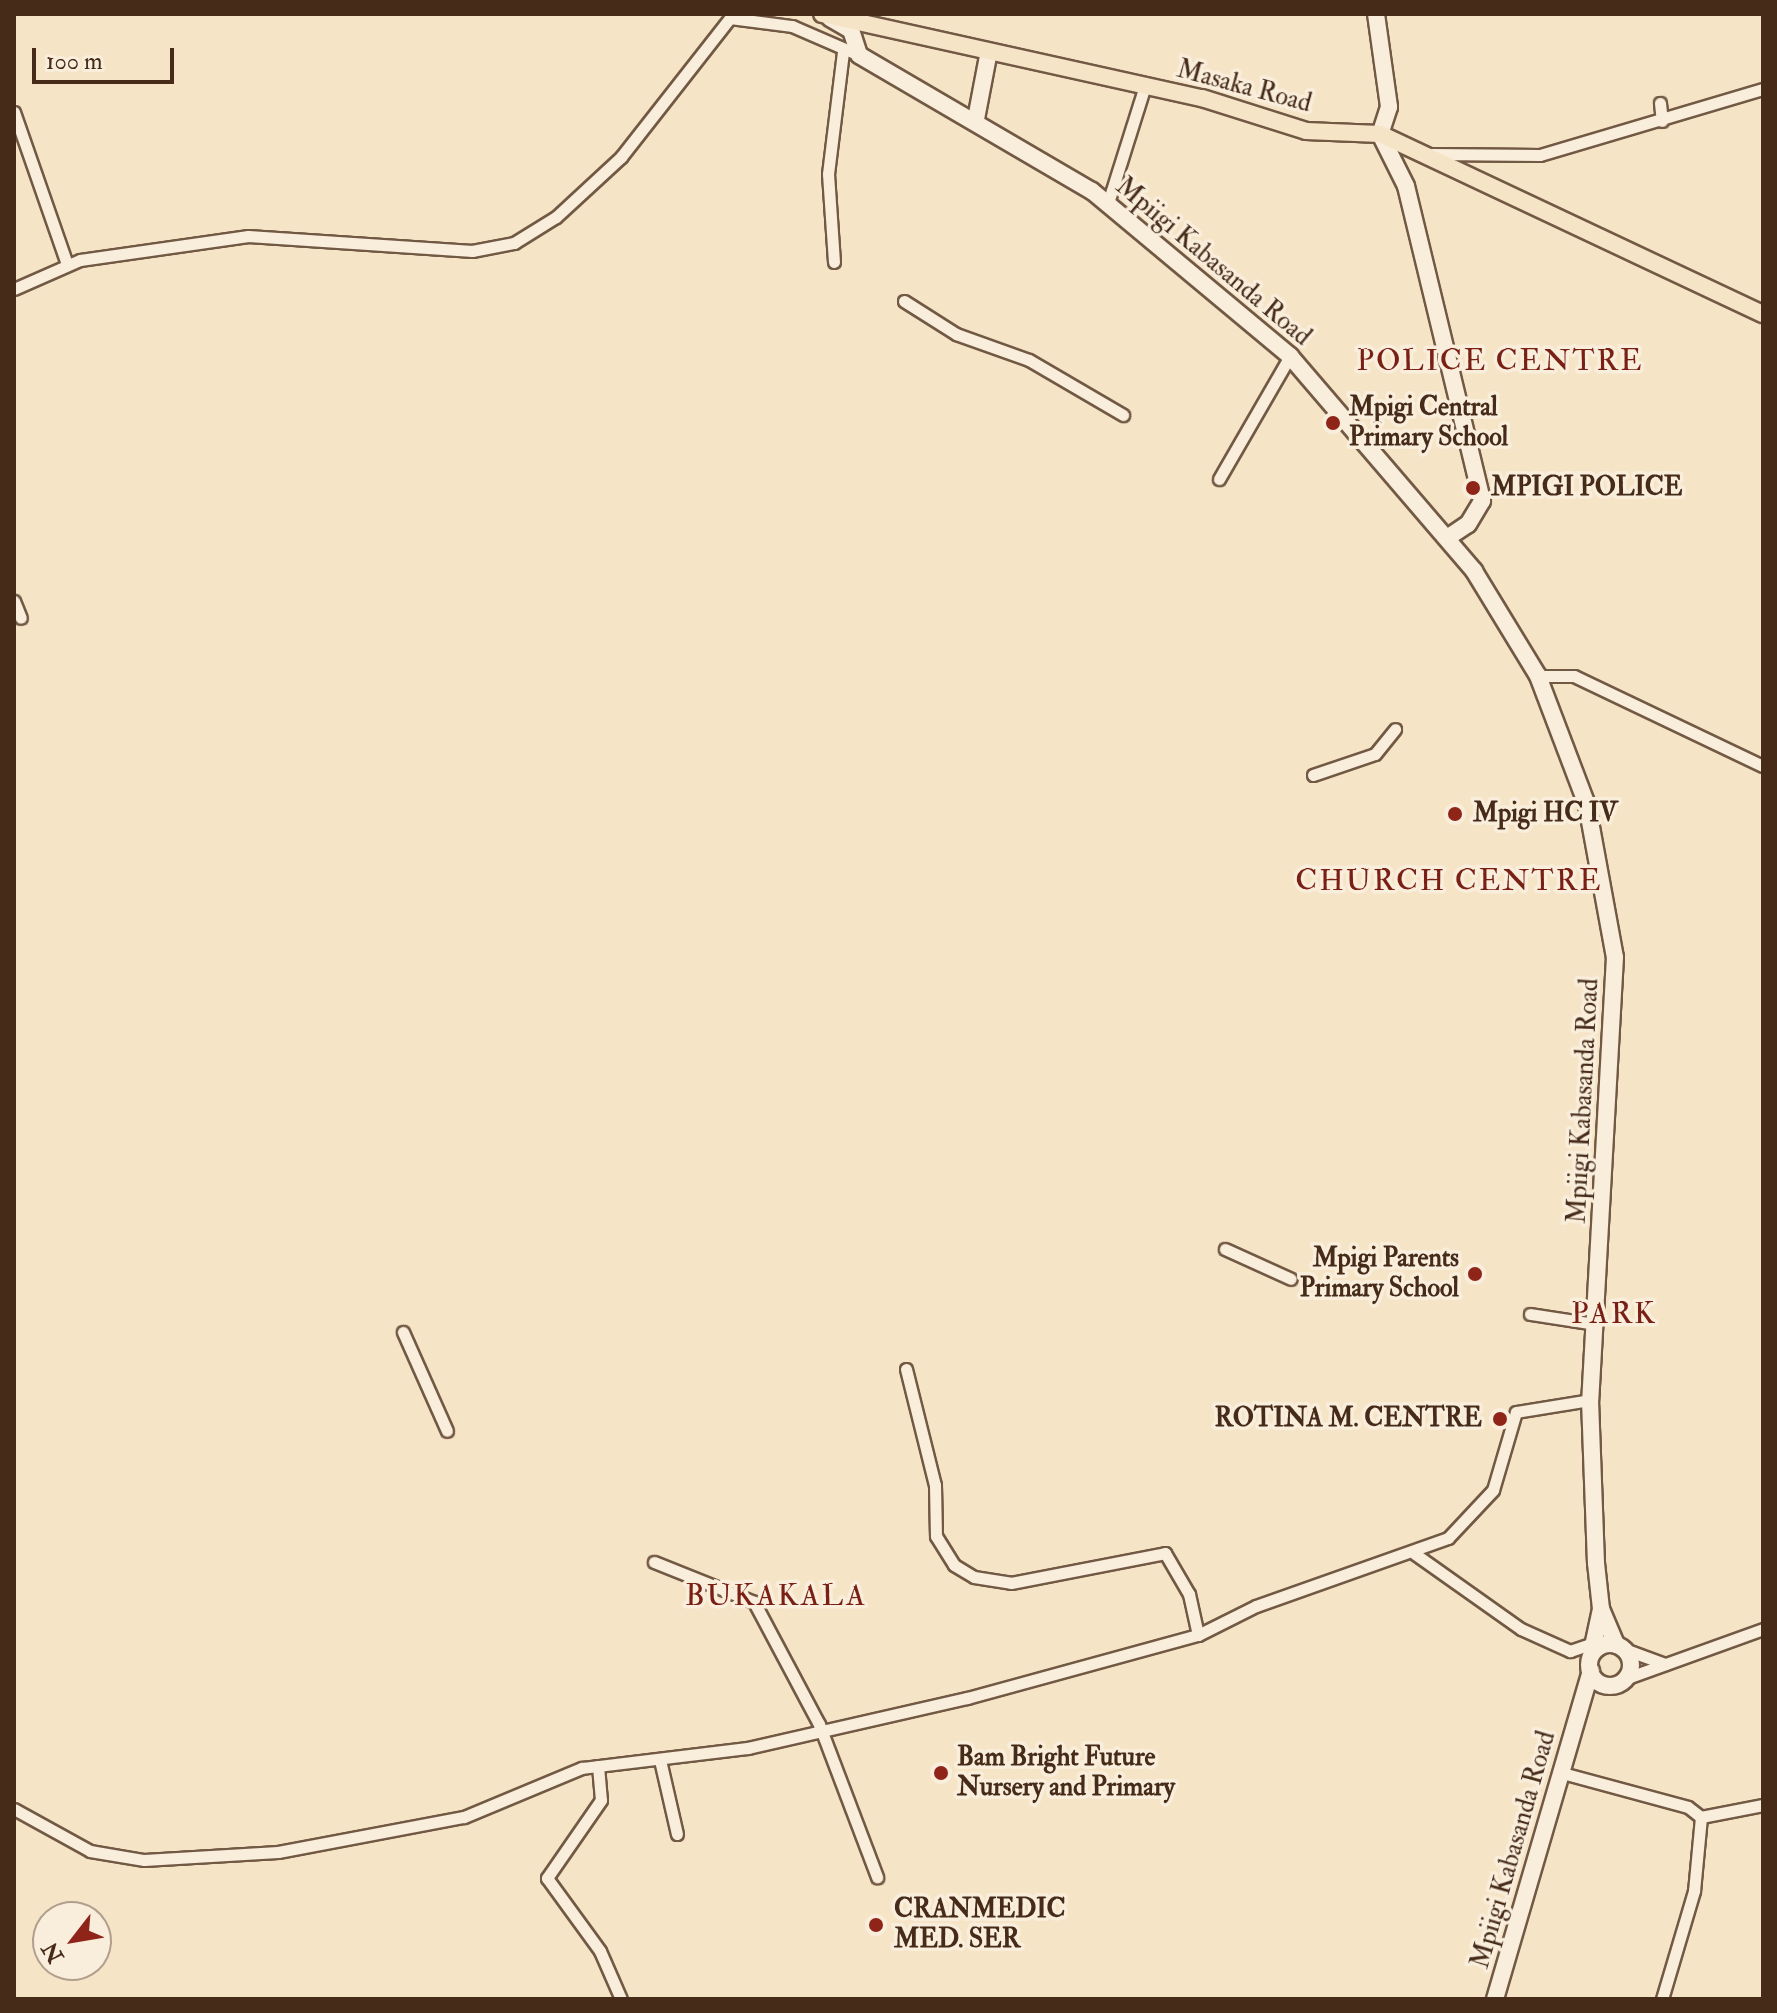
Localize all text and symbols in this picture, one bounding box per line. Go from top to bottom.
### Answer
scale bar [36,32,178,82]
text: 100 m [46,46,103,77]
street label: Masaka Road [1173,54,1315,120]
street label: Mpiigi Kabasanda Road [1109,171,1317,353]
district label: POLICE CENTRE [1356,343,1644,379]
place label: Mpigi Central Primary School [1349,392,1508,454]
marker: Mpigi Central Primary School [1324,414,1342,432]
place label: MPIGI POLICE [1491,472,1683,504]
marker: MPIGI POLICE [1462,477,1484,499]
place label: Mpigi HC IV [1473,798,1617,830]
marker: Mpigi HC IV [1444,803,1466,825]
district label: CHURCH CENTRE [1295,863,1603,899]
street label: Mpiigi Kabasanda Road [1562,978,1606,1224]
place label: Mpigi Parents Primary School [1300,1243,1459,1304]
marker: Mpigi Parents Primary School [1466,1265,1484,1283]
district label: PARK [1571,1296,1657,1332]
place label: ROTINA M. CENTRE [1215,1403,1482,1435]
marker: ROTINA M. CENTRE [1489,1408,1511,1430]
district label: BUKAKALA [685,1578,867,1614]
street label: Mpiigi Kabasanda Road [1465,1728,1563,1972]
place label: Bam Bright Future Nursery and Primary [957,1742,1175,1804]
marker: Bam Bright Future Nursery and Primary [932,1764,950,1782]
place label: CRANMEDIC MED. SER [894,1894,1066,1956]
north arrow [32,1901,112,1981]
marker: CRANMEDIC MED. SER [865,1914,887,1936]
text: N [36,1937,70,1968]

